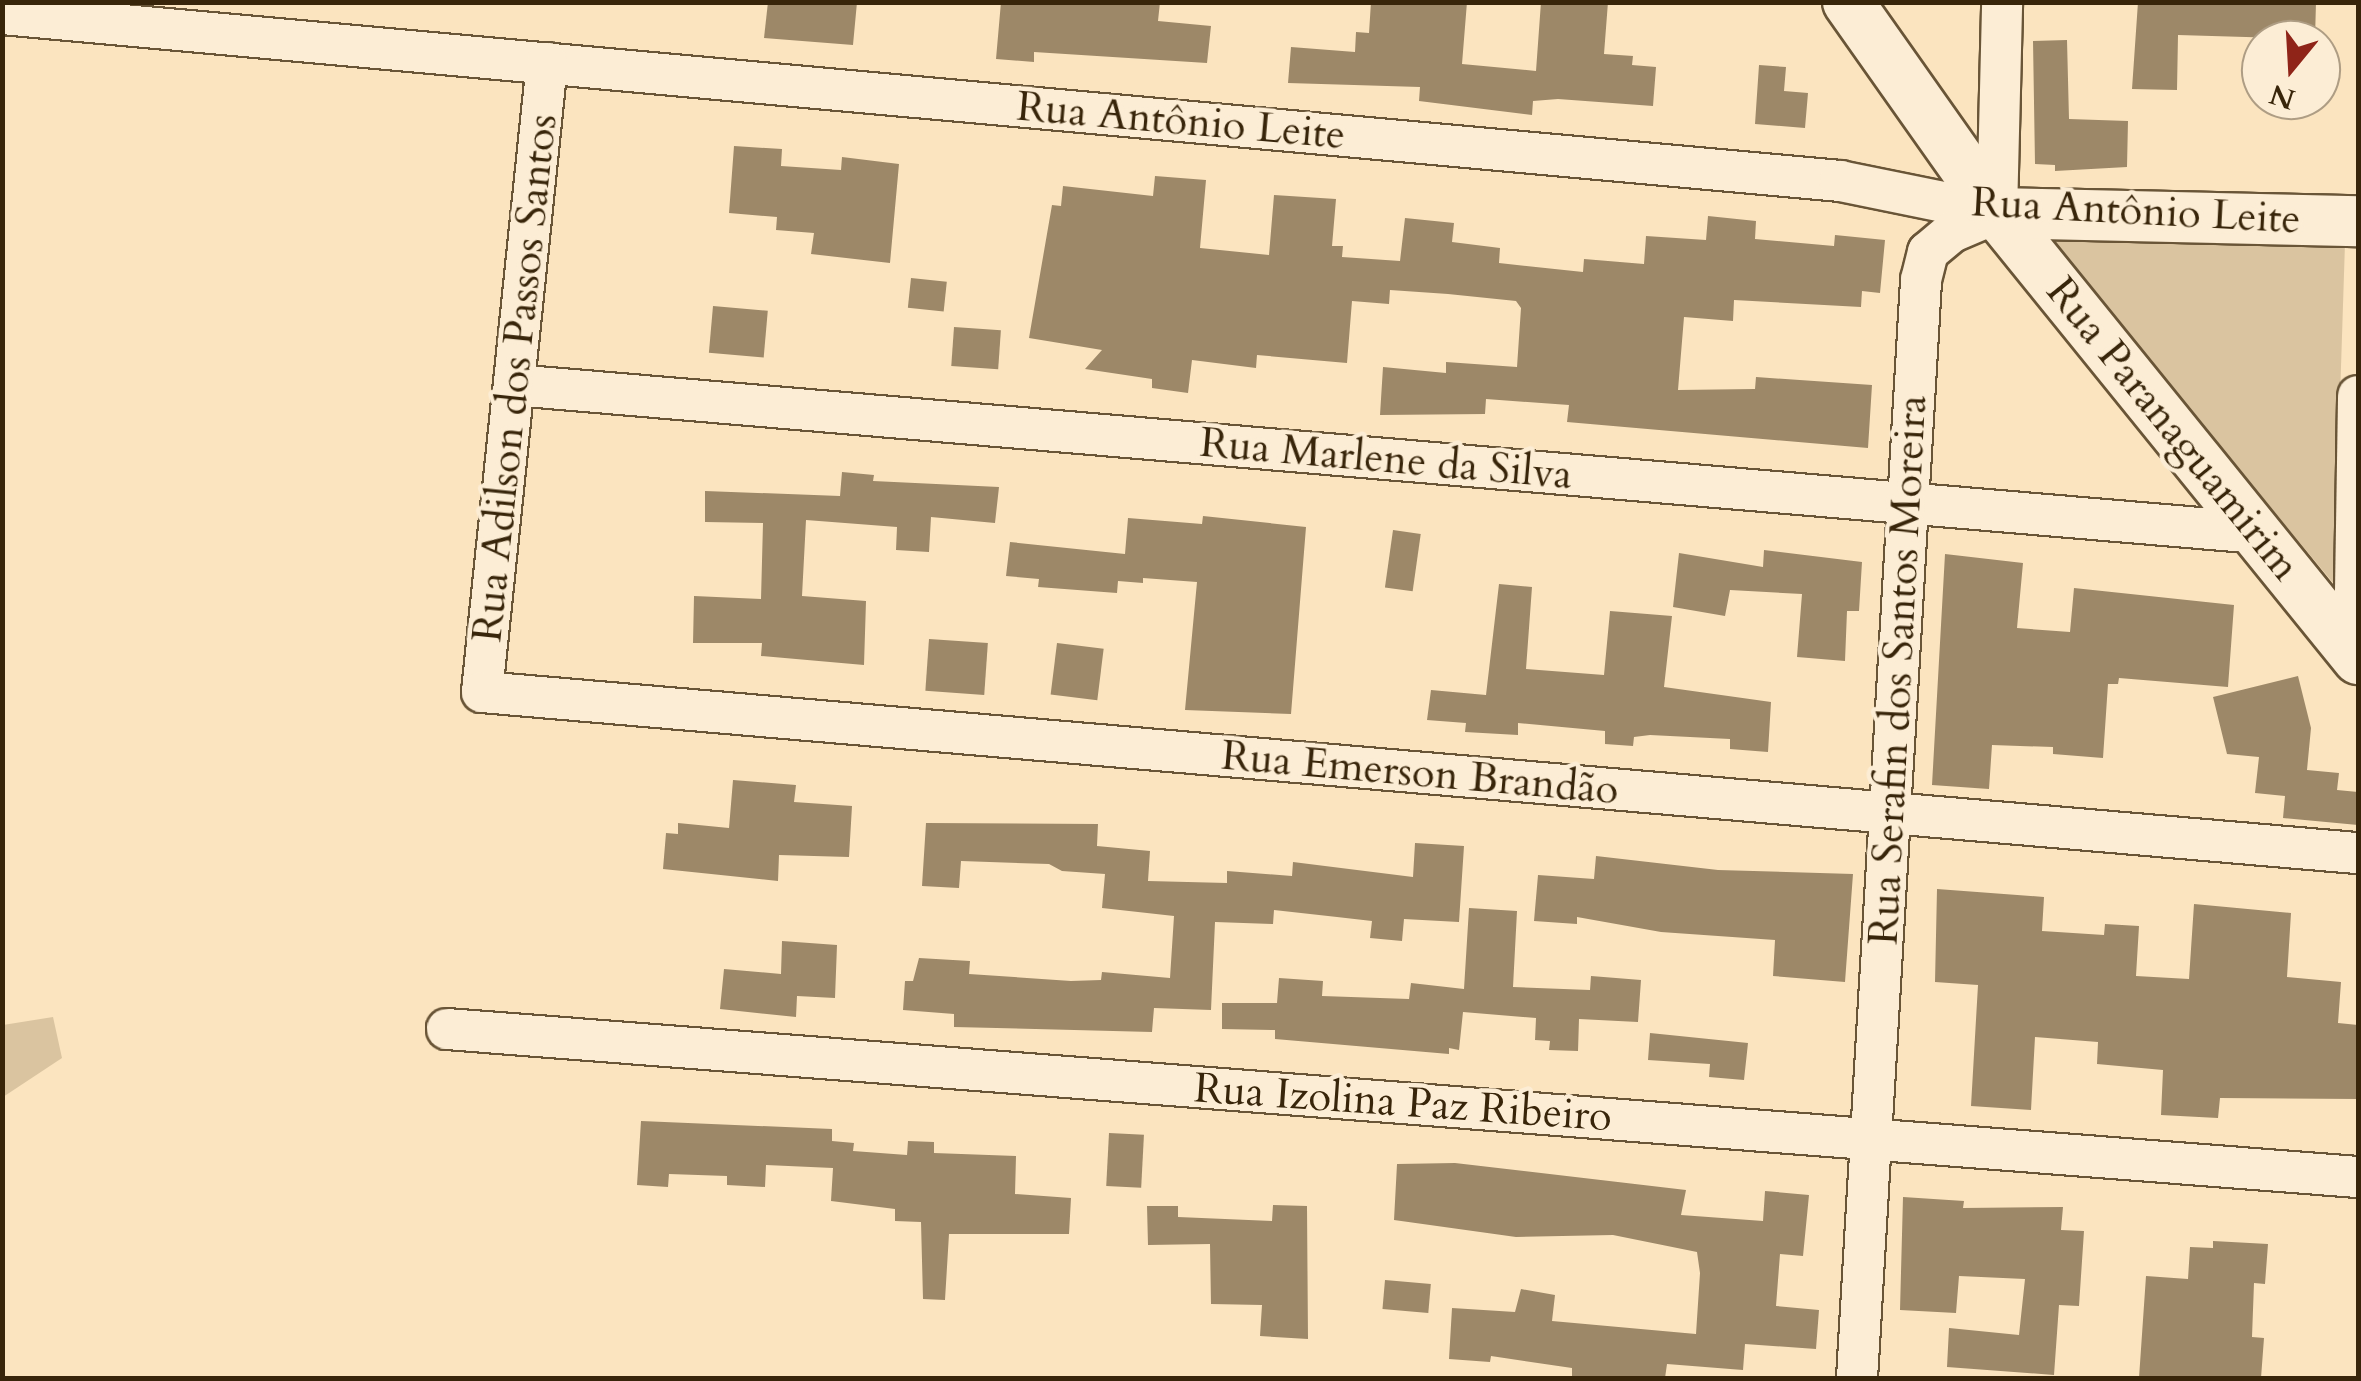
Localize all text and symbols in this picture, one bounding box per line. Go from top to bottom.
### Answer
north arrow [2241,20,2341,120]
text: N [2265,75,2300,118]
street label: Rua Antônio Leite [1015,82,1347,160]
street label: Rua Adilson dos Passos Santos [462,111,568,645]
street label: Rua Antônio Leite [1970,177,2302,245]
street label: Rua Paranaguamirim [2035,268,2311,590]
street label: Rua Serafin dos Santos Moreira [1858,394,1938,946]
street label: Rua Marlene da Silva [1198,418,1574,500]
street label: Rua Emerson Brandão [1219,731,1621,815]
street label: Rua Izolina Paz Ribeiro [1192,1063,1614,1143]

